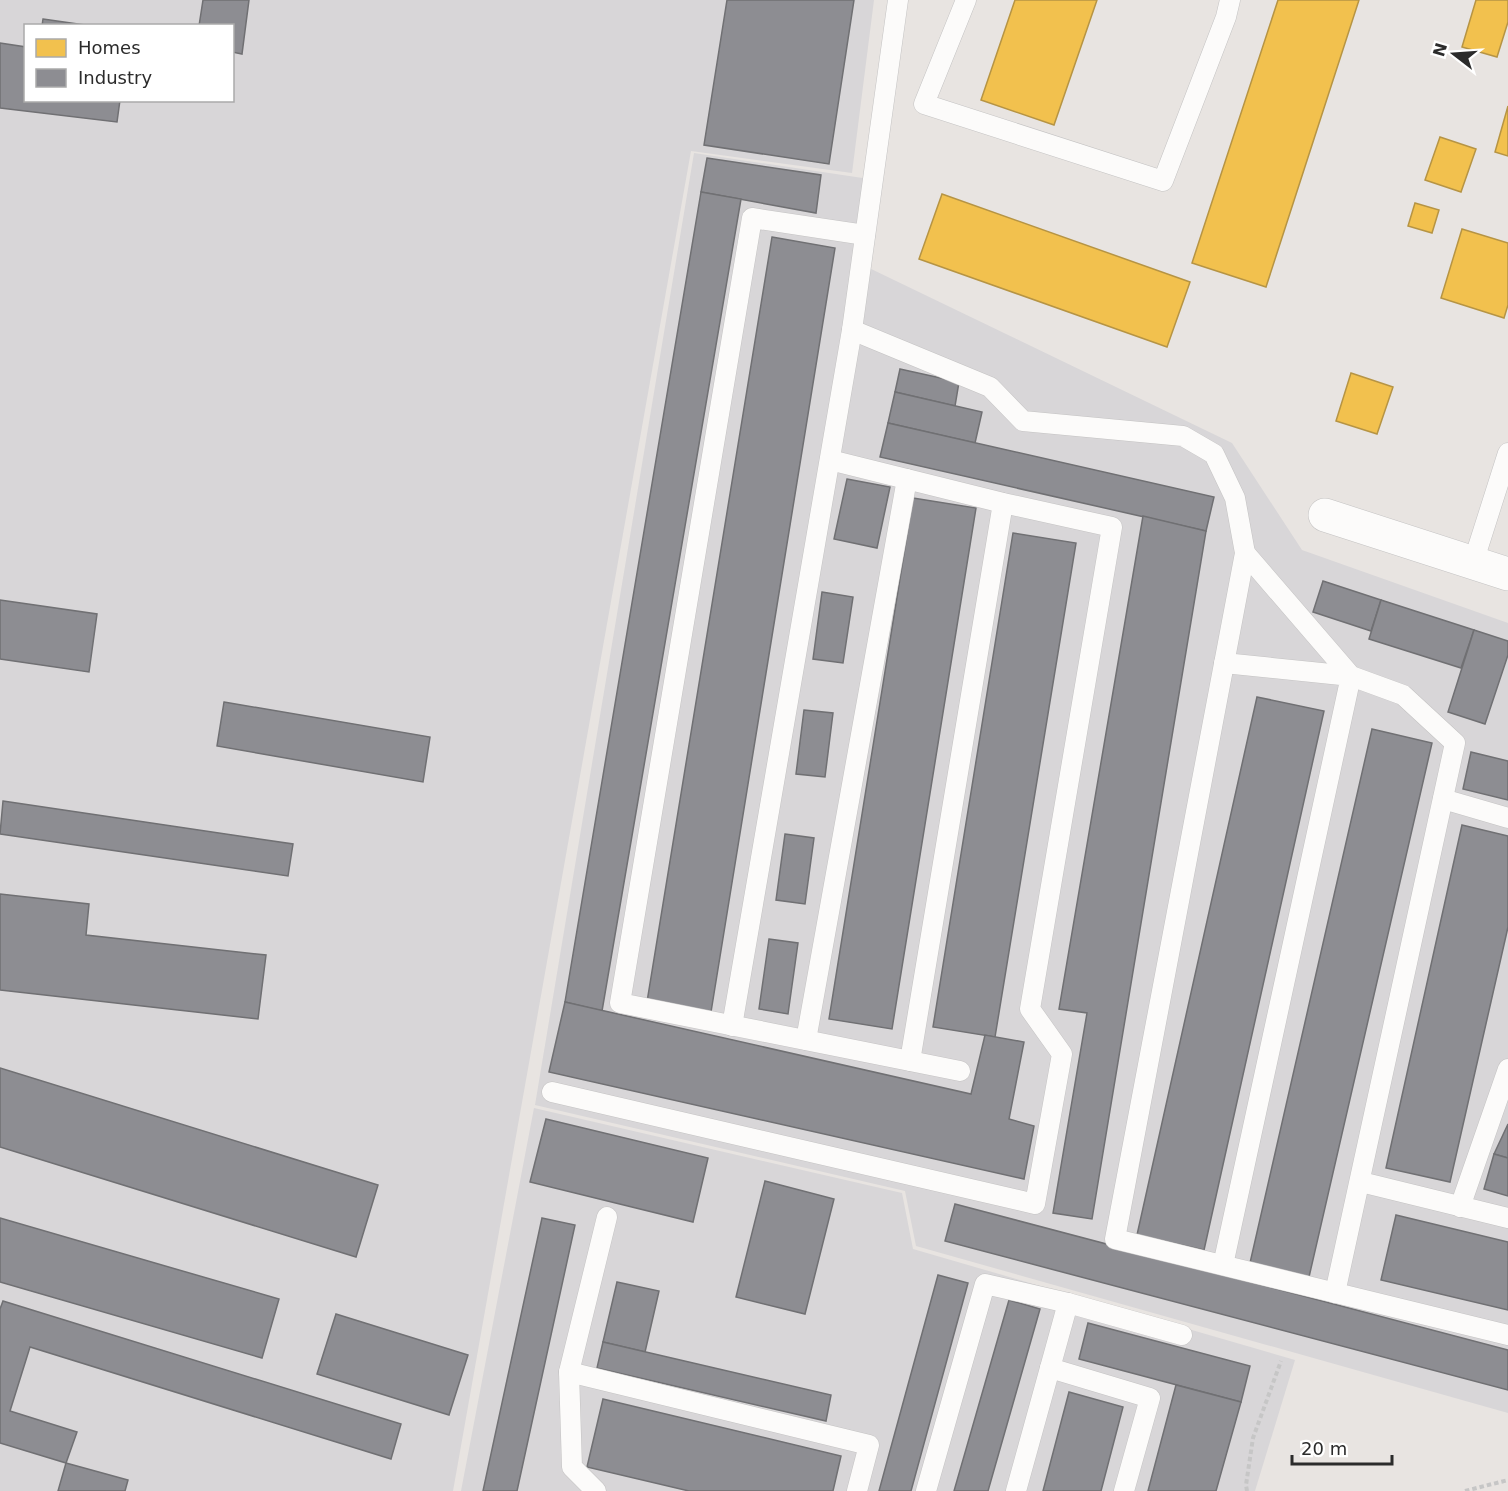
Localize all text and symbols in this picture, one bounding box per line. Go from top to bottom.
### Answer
legend [24,24,234,102]
north arrow [1424,24,1484,84]
text: Homes [78,37,141,58]
text: N [1429,41,1451,59]
text: Industry [78,67,152,88]
scale bar [1292,1428,1392,1466]
text: 20 m [1301,1438,1347,1459]

